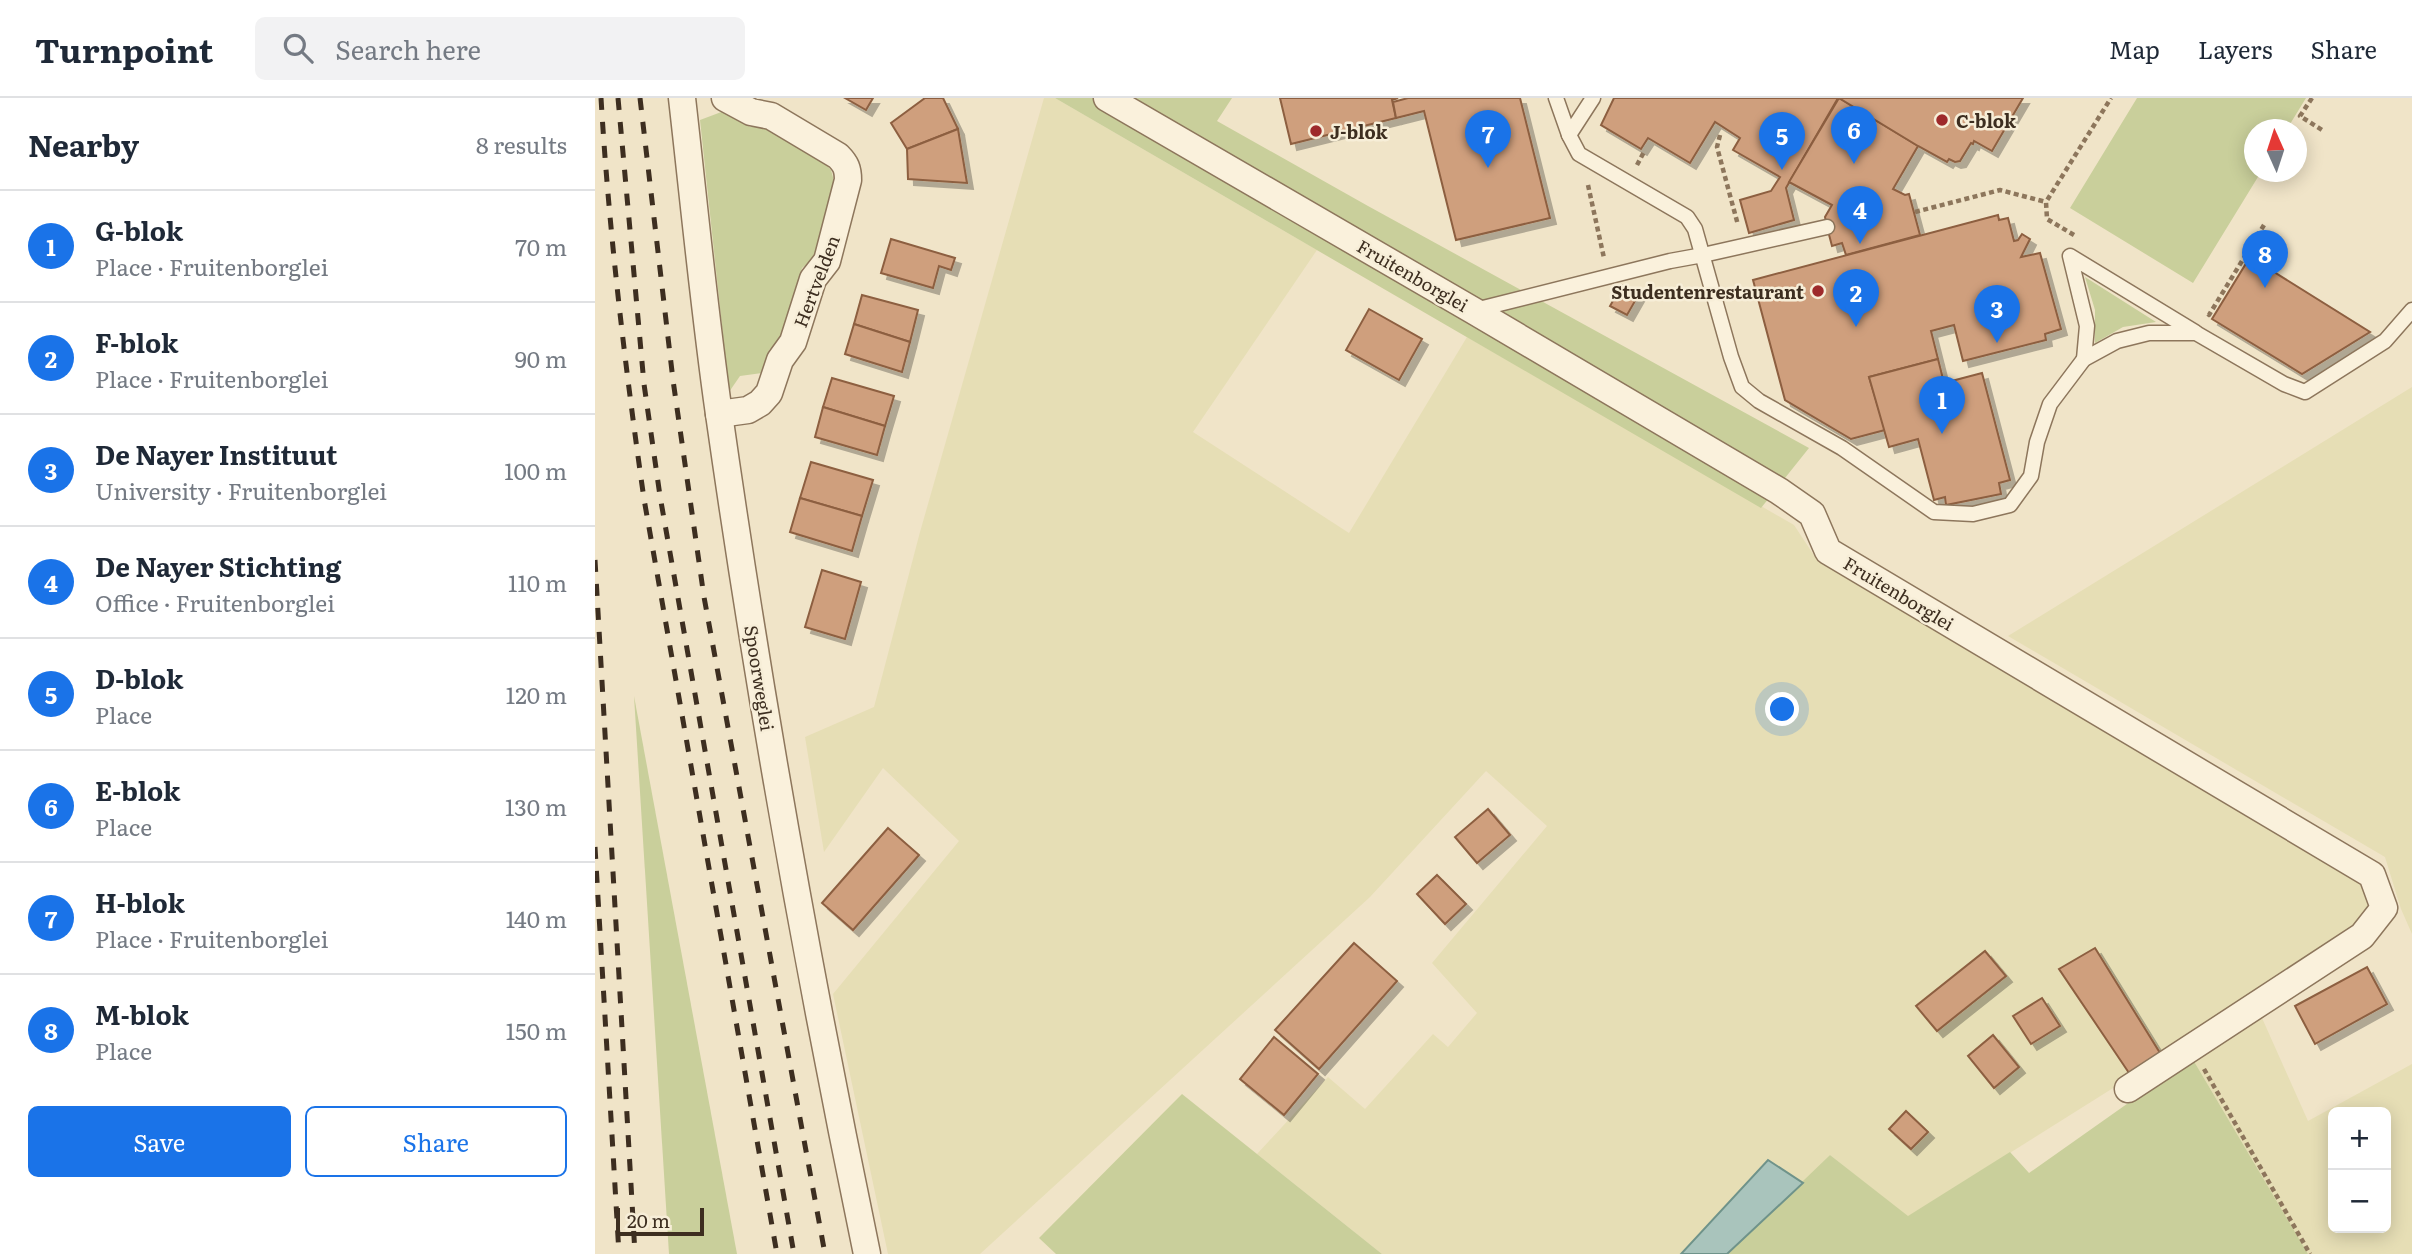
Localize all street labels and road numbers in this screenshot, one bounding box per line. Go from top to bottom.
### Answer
street label: Hertvelden [786,231,846,331]
street label: Fruitenborglei [1352,232,1474,318]
street label: Fruitenborglei [1839,549,1959,637]
street label: Spoorweglei [738,623,782,733]

